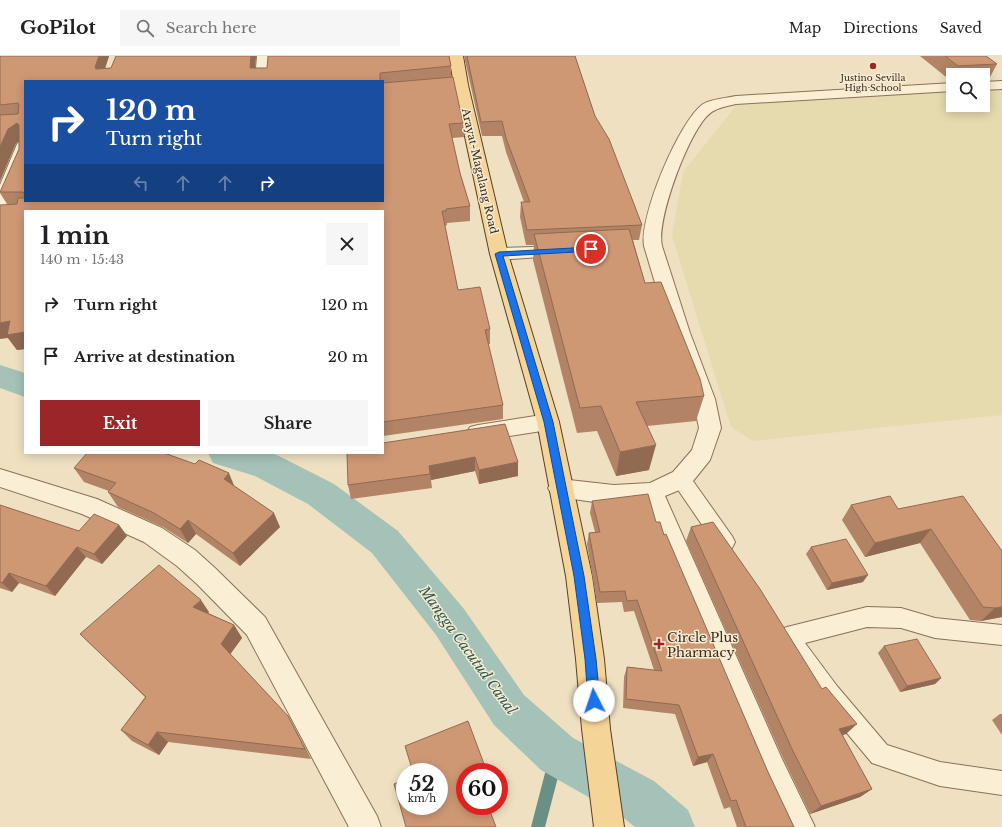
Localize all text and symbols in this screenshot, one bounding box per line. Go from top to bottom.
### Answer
search box [120,10,400,46]
text: GoPilot [20,16,96,39]
icon: search [134,17,156,39]
text: Search here [166,18,257,37]
text: Map [789,19,821,37]
text: Directions [843,19,918,37]
text: Saved [940,19,982,37]
marker: Justino Sevilla High School [868,61,878,71]
map controls [946,68,990,112]
button: search [946,68,990,112]
place label: Justino Sevilla High School [840,72,905,93]
text: 120 m [106,93,196,128]
icon: right [40,96,92,148]
street label: Arayat-Magalang Road [458,106,501,236]
text: Turn right [106,128,202,150]
icon: left [130,172,152,194]
icon: ahead [172,172,194,194]
icon: ahead [214,172,236,194]
icon: right [256,172,278,194]
text: 1 min [40,221,110,250]
button: close [326,223,368,265]
pin [574,232,608,266]
icon: arrive [580,238,602,260]
text: 140 m · 15:43 [40,251,124,268]
icon: right [40,293,62,315]
text: Turn right [74,295,157,314]
text: 120 m [321,295,368,314]
icon: arrive [40,345,62,367]
text: Arrive at destination [74,347,235,366]
text: 20 m [328,347,368,366]
button: Exit [40,400,200,446]
button: Share [208,400,368,446]
water label: Mangga Cacutud Canal [415,581,521,718]
place label: Circle Plus Pharmacy [667,629,738,661]
marker: Circle Plus Pharmacy [654,639,664,649]
position arrow [573,680,615,722]
speed limit sign: 60 [456,763,508,815]
text: 52 [410,772,434,796]
text: km/h [408,792,436,805]

